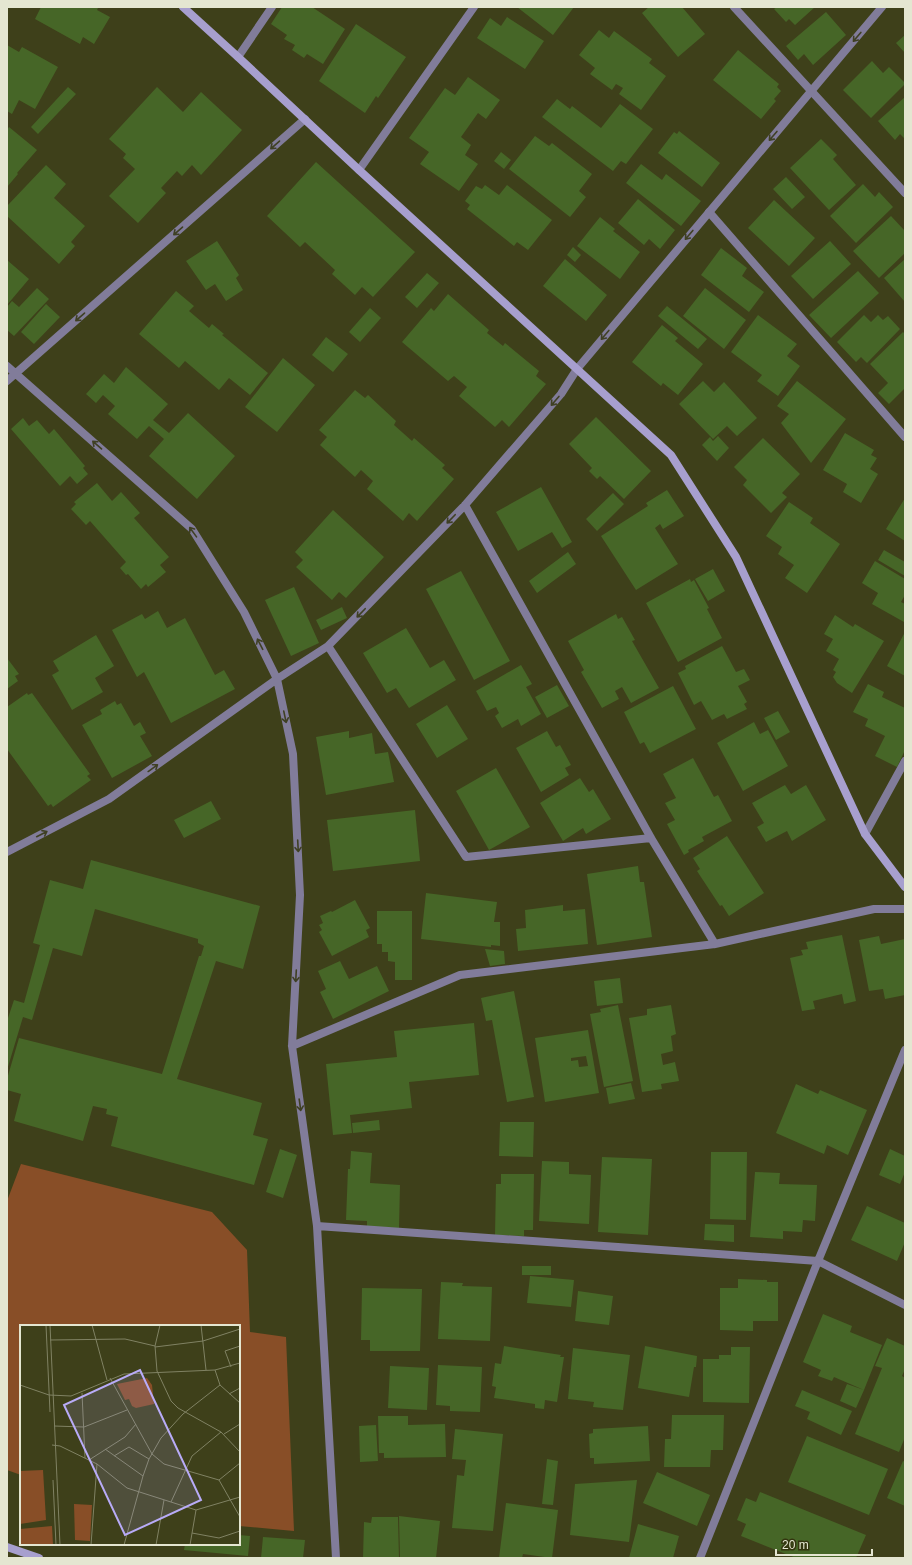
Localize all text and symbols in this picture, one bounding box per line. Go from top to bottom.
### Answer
one-way arrow [853,32,862,42]
one-way arrow [769,131,778,142]
one-way arrow [270,140,280,149]
one-way arrow [172,226,183,235]
one-way arrow [684,230,693,241]
one-way arrow [75,312,85,321]
one-way arrow [601,329,610,340]
one-way arrow [551,395,560,406]
one-way arrow [91,441,102,450]
one-way arrow [446,514,456,524]
one-way arrow [189,527,197,538]
one-way arrow [356,608,365,618]
one-way arrow [255,638,263,650]
one-way arrow [282,710,290,723]
one-way arrow [147,764,158,772]
one-way arrow [35,830,47,837]
one-way arrow [294,839,302,852]
one-way arrow [292,969,300,982]
one-way arrow [296,1098,304,1111]
inset map [20,1325,240,1545]
scale bar [776,1531,872,1557]
text: 20 m [782,1538,809,1552]

